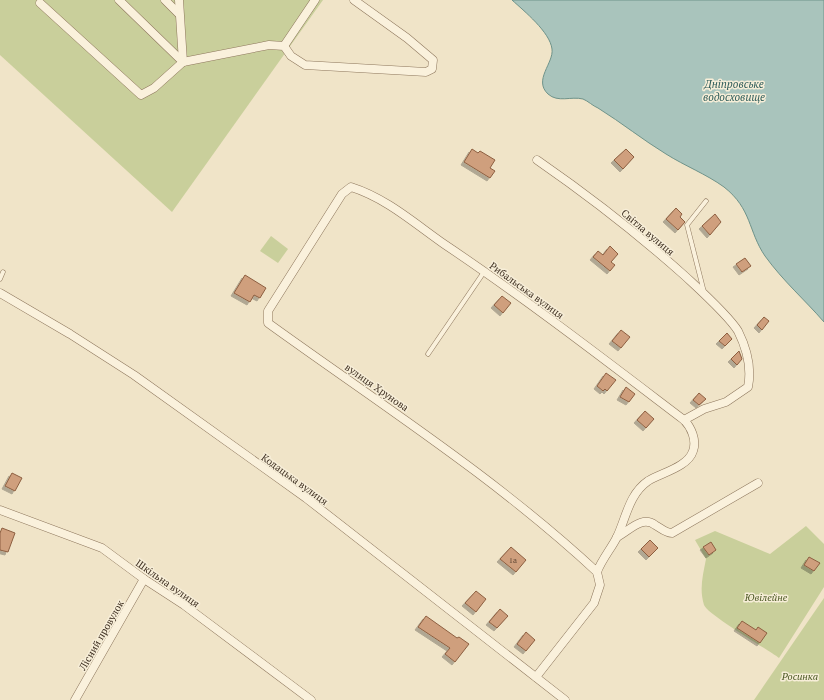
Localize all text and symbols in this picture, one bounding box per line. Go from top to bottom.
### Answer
water label: Дніпровське водосховище [703,77,765,104]
street label: Світла вулиця [618,206,677,258]
street label: Рибальська вулиця [487,259,566,322]
street label: вулиця Хрунова [342,361,411,414]
street label: Кодацька вулиця [259,451,331,508]
house number: 1а [509,555,517,565]
street label: Шкільна вулиця [133,557,202,610]
park label: Ювілейне [744,591,788,604]
street label: Лісний провулок [76,597,127,673]
park label: Росинка [781,670,818,683]

